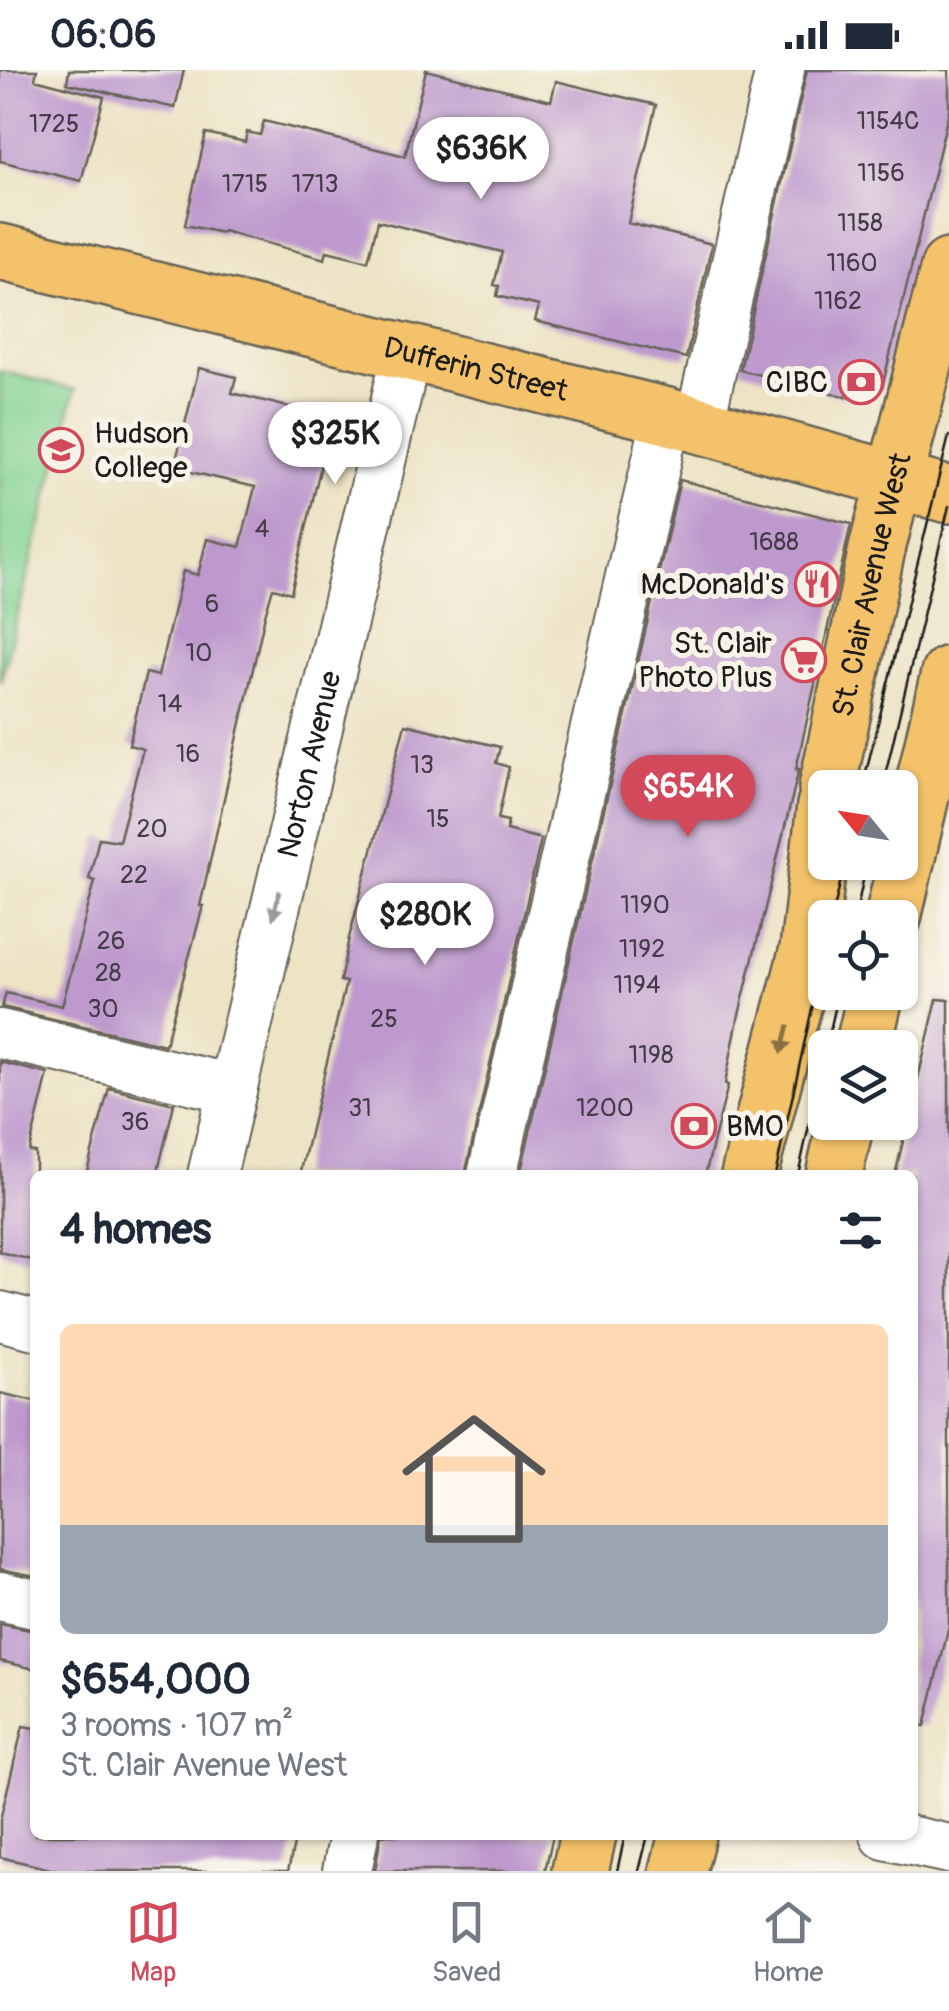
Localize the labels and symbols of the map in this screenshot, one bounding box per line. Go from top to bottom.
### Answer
house number: 1154C [856,106,920,137]
house number: 1725 [29,109,79,140]
pin: $636K [411,117,551,202]
house number: 1156 [857,158,905,189]
house number: 1715 [222,169,268,200]
house number: 1713 [292,169,338,200]
house number: 1158 [837,208,883,239]
house number: 1160 [826,248,878,279]
house number: 1162 [814,286,862,317]
street label: Dufferin Street [380,329,573,410]
bank icon: CIBC [838,359,884,405]
place label: CIBC [766,364,828,401]
pin: $325K [265,402,405,487]
place label: Hudson College [94,415,189,486]
school or university icon: Hudson College [38,427,84,473]
street label: St. Clair Avenue West [824,448,920,720]
house number: 4 [255,514,269,545]
house number: 1688 [749,527,799,558]
restaurant icon: McDonald's [794,561,840,607]
place label: McDonald's [640,566,784,603]
house number: 6 [205,589,219,620]
place label: St. Clair Photo Plus [638,625,772,696]
supermarket icon: St. Clair Photo Plus [781,637,827,683]
house number: 10 [186,638,212,669]
street label: Norton Avenue [269,667,349,861]
house number: 14 [158,689,182,720]
house number: 16 [176,739,200,770]
house number: 13 [410,750,434,781]
pin: $654K [618,755,758,840]
north arrow [808,770,918,880]
house number: 15 [426,804,450,835]
house number: 20 [136,814,168,845]
house number: 22 [120,860,148,891]
pin: $280K [355,883,495,968]
one-way arrow [268,890,283,921]
house number: 1190 [620,890,670,921]
house number: 26 [97,926,125,957]
house number: 1192 [619,934,665,965]
house number: 28 [95,958,121,989]
house number: 1194 [614,970,660,1001]
house number: 30 [87,994,119,1025]
house number: 25 [370,1004,398,1035]
one-way arrow [776,1024,792,1055]
house number: 1198 [628,1040,674,1071]
house number: 31 [348,1093,372,1124]
house number: 1200 [576,1093,634,1124]
bank icon: BMO [671,1103,717,1149]
house number: 36 [121,1107,149,1138]
place label: BMO [726,1108,784,1145]

